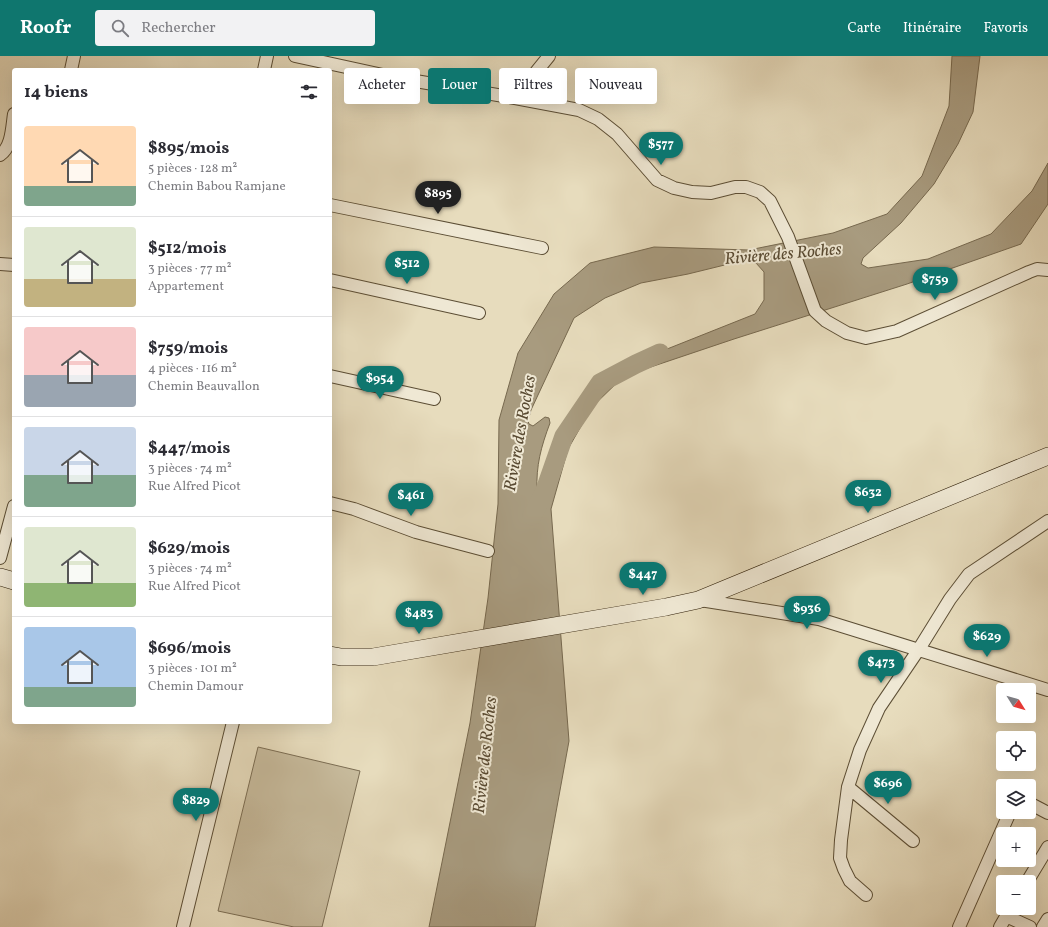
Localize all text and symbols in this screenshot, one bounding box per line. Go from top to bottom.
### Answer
search box [95,10,375,46]
text: Roofr [20,15,71,41]
icon: search [109,17,131,39]
text: Rechercher [141,18,216,39]
text: Carte [847,19,881,38]
text: Itinéraire [903,19,962,38]
text: Favoris [984,19,1028,38]
chip: Acheter [344,68,420,104]
chip: Louer [428,68,491,104]
chip: Filtres [499,68,567,104]
chip: Nouveau [575,68,657,104]
text: 14 biens [24,81,88,104]
icon: filters [298,81,320,103]
pin: $577 [637,132,685,166]
text: $577 [648,136,674,154]
text: $895/mois [148,137,229,160]
icon: home [56,142,104,190]
text: 5 pièces · 128 m² [148,160,237,178]
text: Chemin Babou Ramjane [148,178,286,196]
pin: $895 [414,181,462,215]
text: $895 [424,185,452,203]
text: $512/mois [148,237,227,260]
water label: Rivière des Roches [724,238,843,271]
icon: home [56,243,104,291]
pin: $512 [383,251,431,285]
text: $512 [394,255,420,273]
text: 3 pièces · 77 m² [148,260,232,278]
pin: $759 [911,267,959,301]
text: $759 [922,271,948,289]
text: Appartement [148,278,224,296]
text: $759/mois [148,337,228,360]
icon: home [56,343,104,391]
text: 4 pièces · 116 m² [148,360,237,378]
pin: $954 [356,366,404,400]
text: $954 [366,370,394,388]
water label: Rivière des Roches [499,374,542,493]
text: Chemin Beauvallon [148,378,260,396]
text: $447/mois [148,437,230,460]
icon: home [56,443,104,491]
text: 3 pièces · 74 m² [148,460,232,478]
text: Rue Alfred Picot [148,478,241,496]
pin: $632 [844,480,892,514]
pin: $461 [387,483,435,517]
text: $632 [854,484,882,502]
text: $461 [397,487,425,505]
text: $629/mois [148,537,230,560]
icon: home [56,543,104,591]
text: 3 pièces · 74 m² [148,560,232,578]
pin: $447 [619,562,667,596]
text: $447 [628,566,658,584]
text: Rue Alfred Picot [148,578,241,596]
pin: $936 [783,596,831,630]
text: $936 [793,600,821,618]
pin: $483 [395,601,443,635]
text: $483 [405,605,433,623]
pin: $629 [963,624,1011,658]
text: $629 [973,628,1001,646]
text: $696/mois [148,637,231,660]
icon: home [56,643,104,691]
pin: $473 [857,650,905,684]
text: $473 [867,654,895,672]
text: 3 pièces · 101 m² [148,660,237,678]
text: Chemin Damour [148,678,243,696]
north arrow [996,683,1036,723]
map controls [996,683,1036,915]
water label: Rivière des Roches [468,696,503,815]
button: locate [996,731,1036,771]
pin: $696 [864,771,912,805]
text: $696 [874,775,902,793]
button: layers [996,779,1036,819]
pin: $829 [172,788,220,822]
text: $829 [182,792,210,810]
button: + [996,827,1036,867]
button: − [996,875,1036,915]

